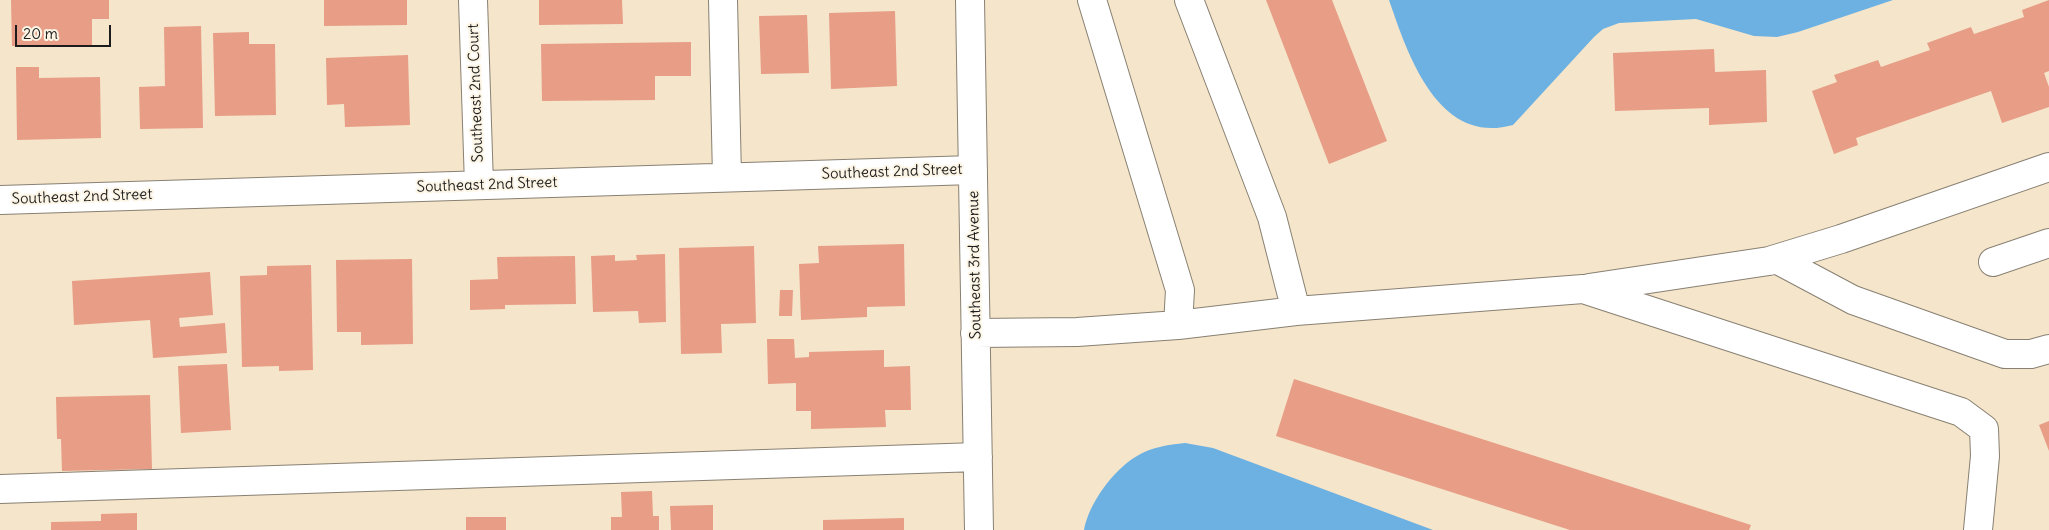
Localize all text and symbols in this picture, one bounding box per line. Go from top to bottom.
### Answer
scale bar [18,15,114,47]
street label: Southeast 2nd Court [465,23,487,163]
text: 20 m [23,24,58,43]
street label: Southeast 2nd Street [821,161,963,183]
street label: Southeast 2nd Street [416,174,558,196]
street label: Southeast 2nd Street [11,186,153,208]
street label: Southeast 3rd Avenue [965,191,985,339]

